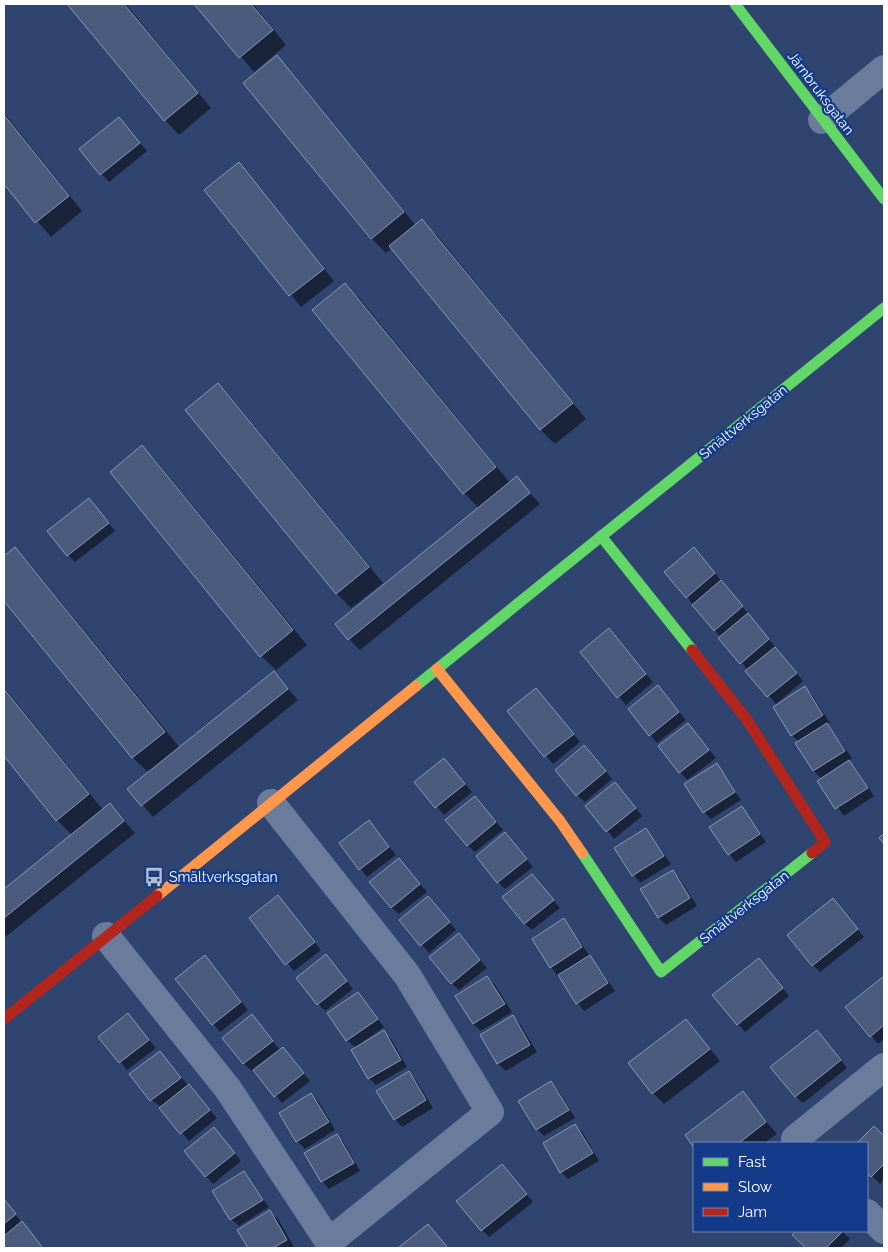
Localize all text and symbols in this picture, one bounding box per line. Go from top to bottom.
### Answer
street label: Järnbruksgatan [784,48,858,138]
street label: Smältverksgatan [696,382,790,462]
bus stop icon: Smältverksgatan [143,866,165,888]
street label: Smältverksgatan [696,867,792,947]
place label: Smältverksgatan [169,869,278,885]
legend [693,1142,868,1232]
text: Fast [738,1153,766,1171]
text: Slow [738,1178,772,1196]
text: Jam [738,1203,767,1221]

